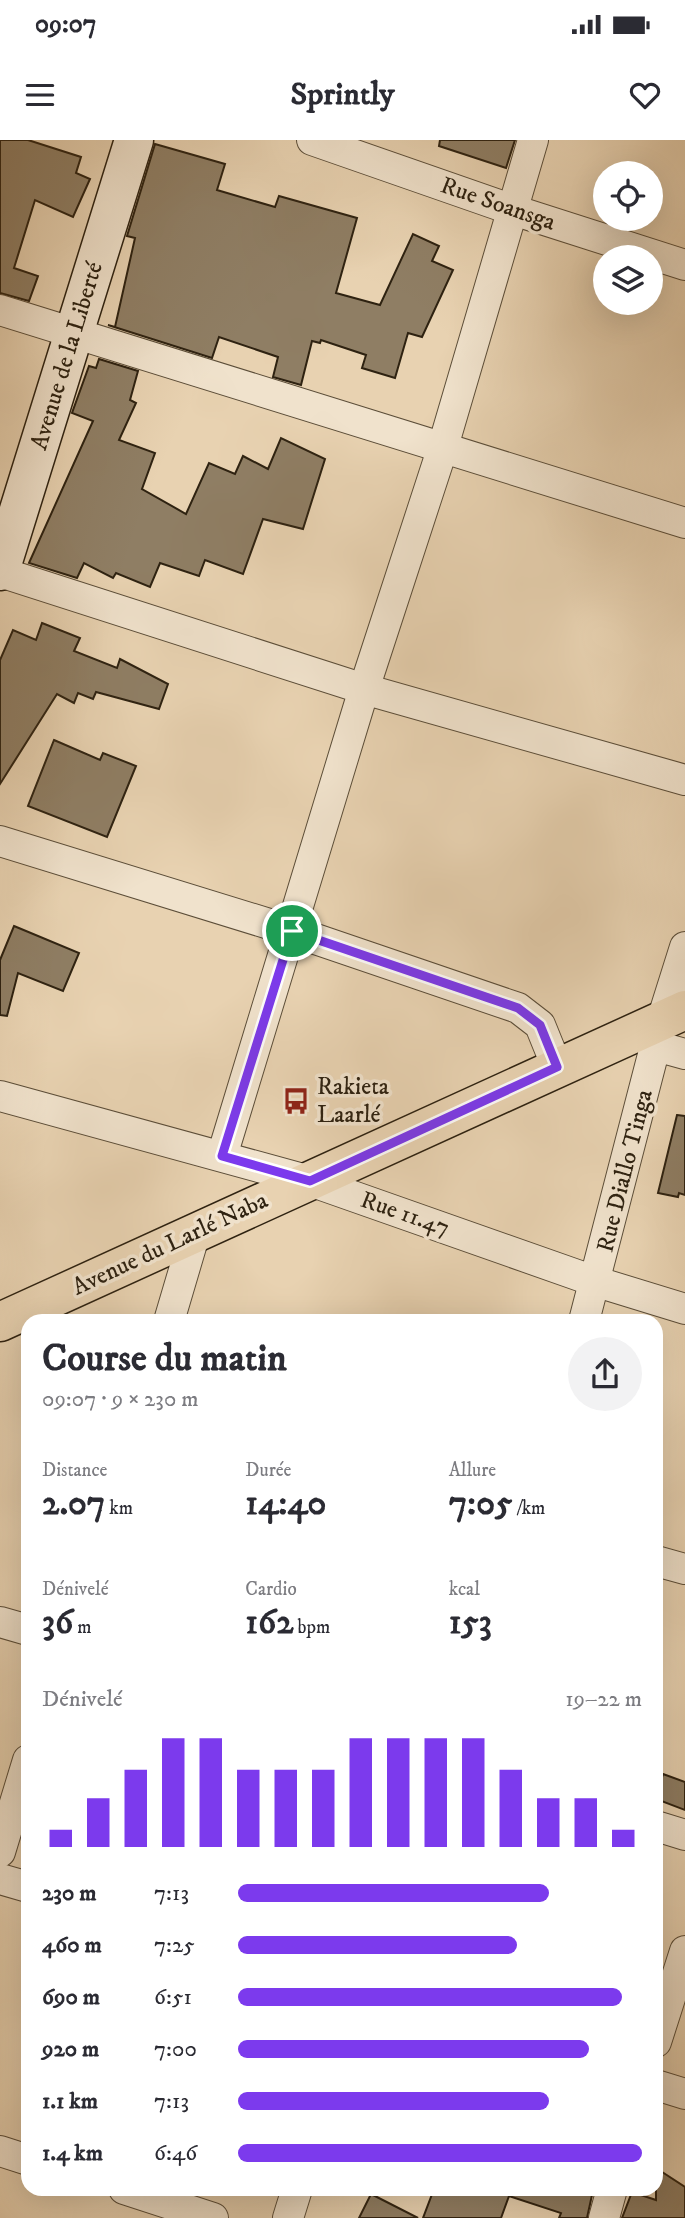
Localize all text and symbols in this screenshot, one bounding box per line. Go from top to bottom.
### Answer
text: 09:07 [35,8,96,41]
text: Sprintly [290,75,395,115]
icon: menu [21,76,59,114]
icon: heart [626,76,664,114]
map controls [593,161,663,315]
button: locate [593,161,663,231]
street label: Rue Soansga [437,170,560,238]
button: layers [593,245,663,315]
street label: Avenue de la Liberté [24,258,110,454]
pin [262,901,322,961]
icon: arrive [273,912,311,950]
place label: Rakieta Laarlé [317,1072,390,1130]
bus stop icon: Rakieta Laarlé [281,1086,311,1116]
street label: Rue Diallo Tinga [590,1086,660,1256]
street label: Avenue du Larlé Naba [67,1185,273,1302]
street label: Rue 11.47 [357,1185,453,1243]
text: Course du matin [42,1335,287,1383]
button: share [568,1337,642,1411]
text: 09:07 · 9 × 230 m [42,1385,199,1414]
text: Distance [42,1459,107,1482]
text: Durée [245,1459,291,1482]
text: Allure [449,1459,496,1482]
text: 2.07 [42,1482,105,1526]
text: 14:40 [245,1482,326,1526]
text: 7:05 [449,1482,512,1526]
text: km [105,1497,133,1520]
text: /km [512,1497,545,1520]
text: Dénivelé [42,1578,109,1601]
text: Cardio [245,1578,297,1601]
text: kcal [449,1578,480,1601]
text: 36 [42,1601,73,1645]
text: 162 [245,1601,293,1645]
text: 153 [449,1601,492,1645]
text: m [73,1616,92,1639]
text: bpm [293,1616,330,1639]
text: Dénivelé [42,1685,123,1714]
text: 19–22 m [565,1685,642,1714]
text: 230 m [42,1879,96,1908]
text: 7:13 [154,1879,189,1908]
text: 460 m [42,1931,102,1960]
text: 7:25 [154,1931,195,1960]
text: 690 m [42,1983,100,2012]
text: 6:51 [154,1983,192,2012]
text: 920 m [42,2035,99,2064]
text: 7:00 [154,2035,197,2064]
text: 1.1 km [42,2087,98,2116]
text: 7:13 [154,2087,189,2116]
text: 1.4 km [42,2139,103,2168]
text: 6:46 [154,2139,197,2168]

